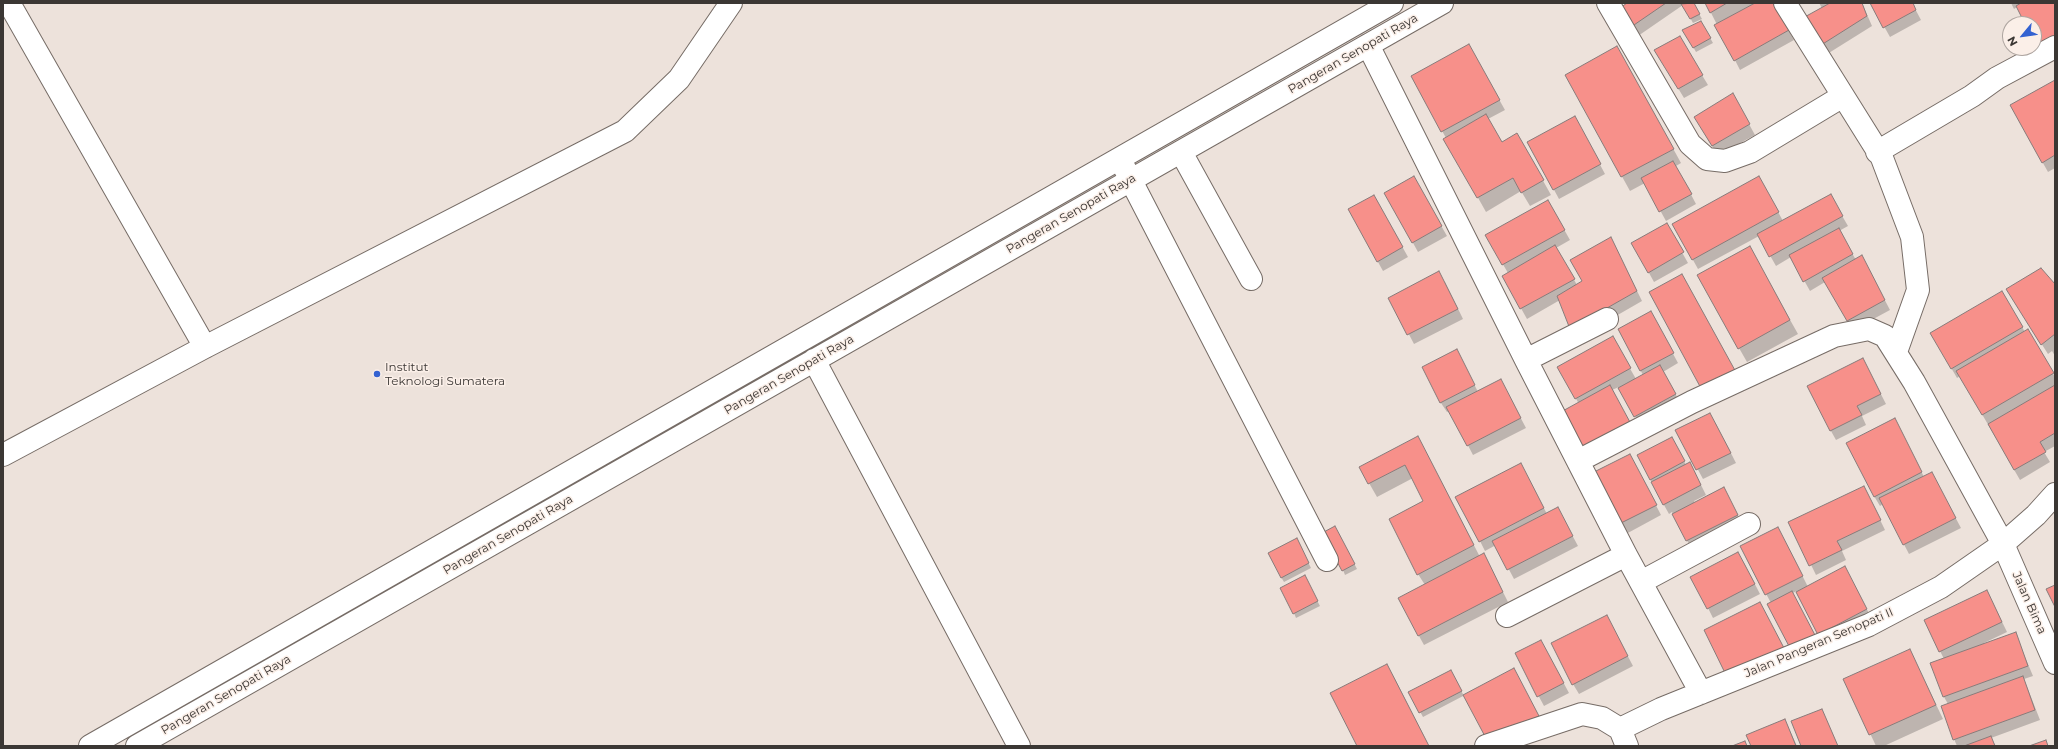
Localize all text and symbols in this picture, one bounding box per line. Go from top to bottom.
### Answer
street label: Pangeran Senopati Raya [1286,11,1420,97]
north arrow [2002,16,2042,56]
text: N [2004,34,2021,49]
street label: Pangeran Senopati Raya [1004,171,1138,257]
street label: Pangeran Senopati Raya [722,332,856,418]
place label: Institut Teknologi Sumatera [385,360,505,388]
marker: Institut Teknologi Sumatera [372,369,382,379]
street label: Pangeran Senopati Raya [441,492,575,578]
street label: Jalan Bima [2009,570,2049,636]
street label: Jalan Pangeran Senopati II [1742,605,1896,681]
street label: Pangeran Senopati Raya [159,652,293,738]

